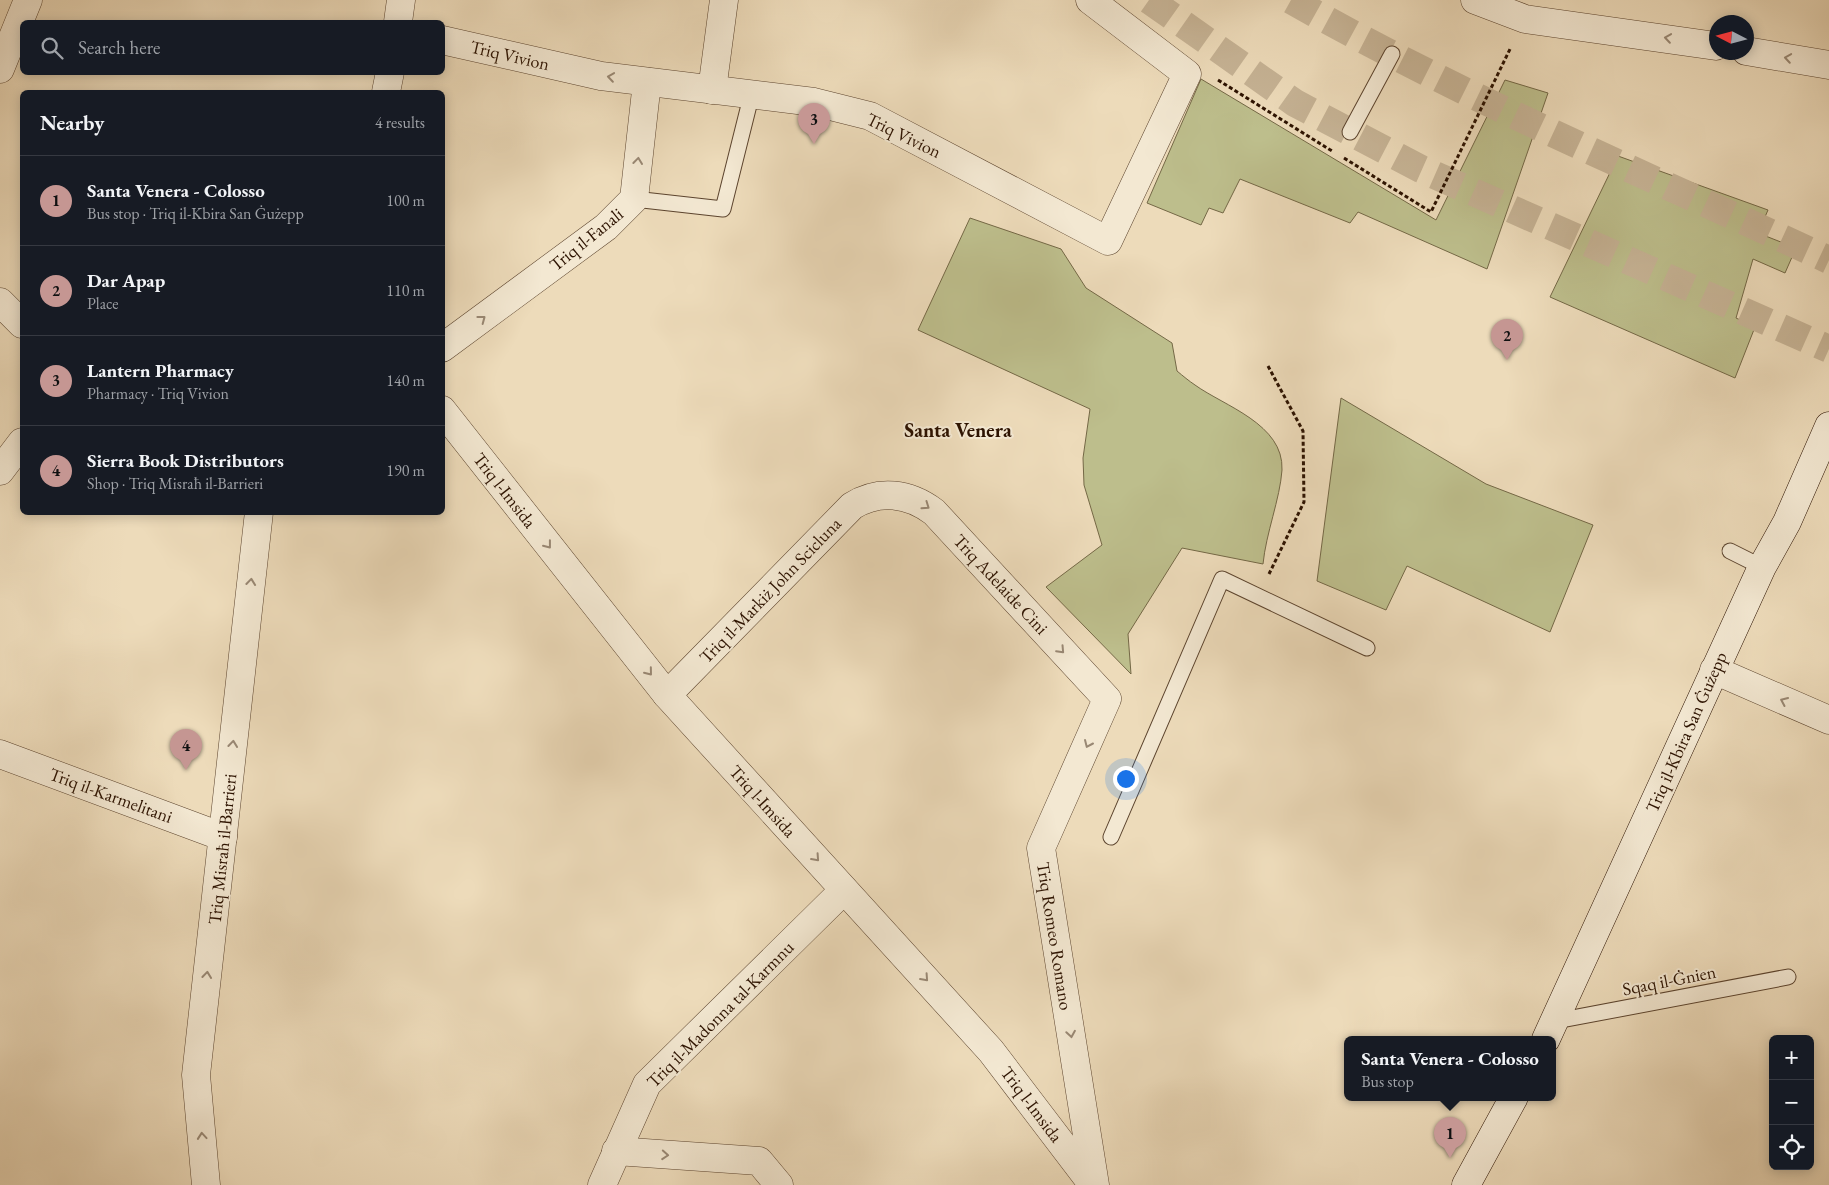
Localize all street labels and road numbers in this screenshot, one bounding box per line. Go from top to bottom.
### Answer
street label: Triq Vivion [468,35,552,75]
street label: Triq Vivion [863,107,946,163]
street label: Triq il-Fanali [544,202,628,276]
street label: Triq l-Imsida [468,448,542,533]
street label: Triq il-Markiż John Scicluna [694,511,846,668]
street label: Triq Adelaide Cini [949,529,1054,639]
street label: Triq il-Kbira San Ġużepp [1640,648,1732,816]
street label: Triq l-Imsida [724,760,802,843]
street label: Triq il-Karmelitani [46,762,176,828]
street label: Triq Misraħ il-Barrieri [203,772,241,926]
street label: Triq Romeo Romano [1032,860,1078,1012]
street label: Triq il-Madonna tal-Karmnu [642,935,799,1092]
street label: Sqaq il-Ġnien [1620,960,1718,1000]
street label: Triq l-Imsida [996,1061,1069,1147]

